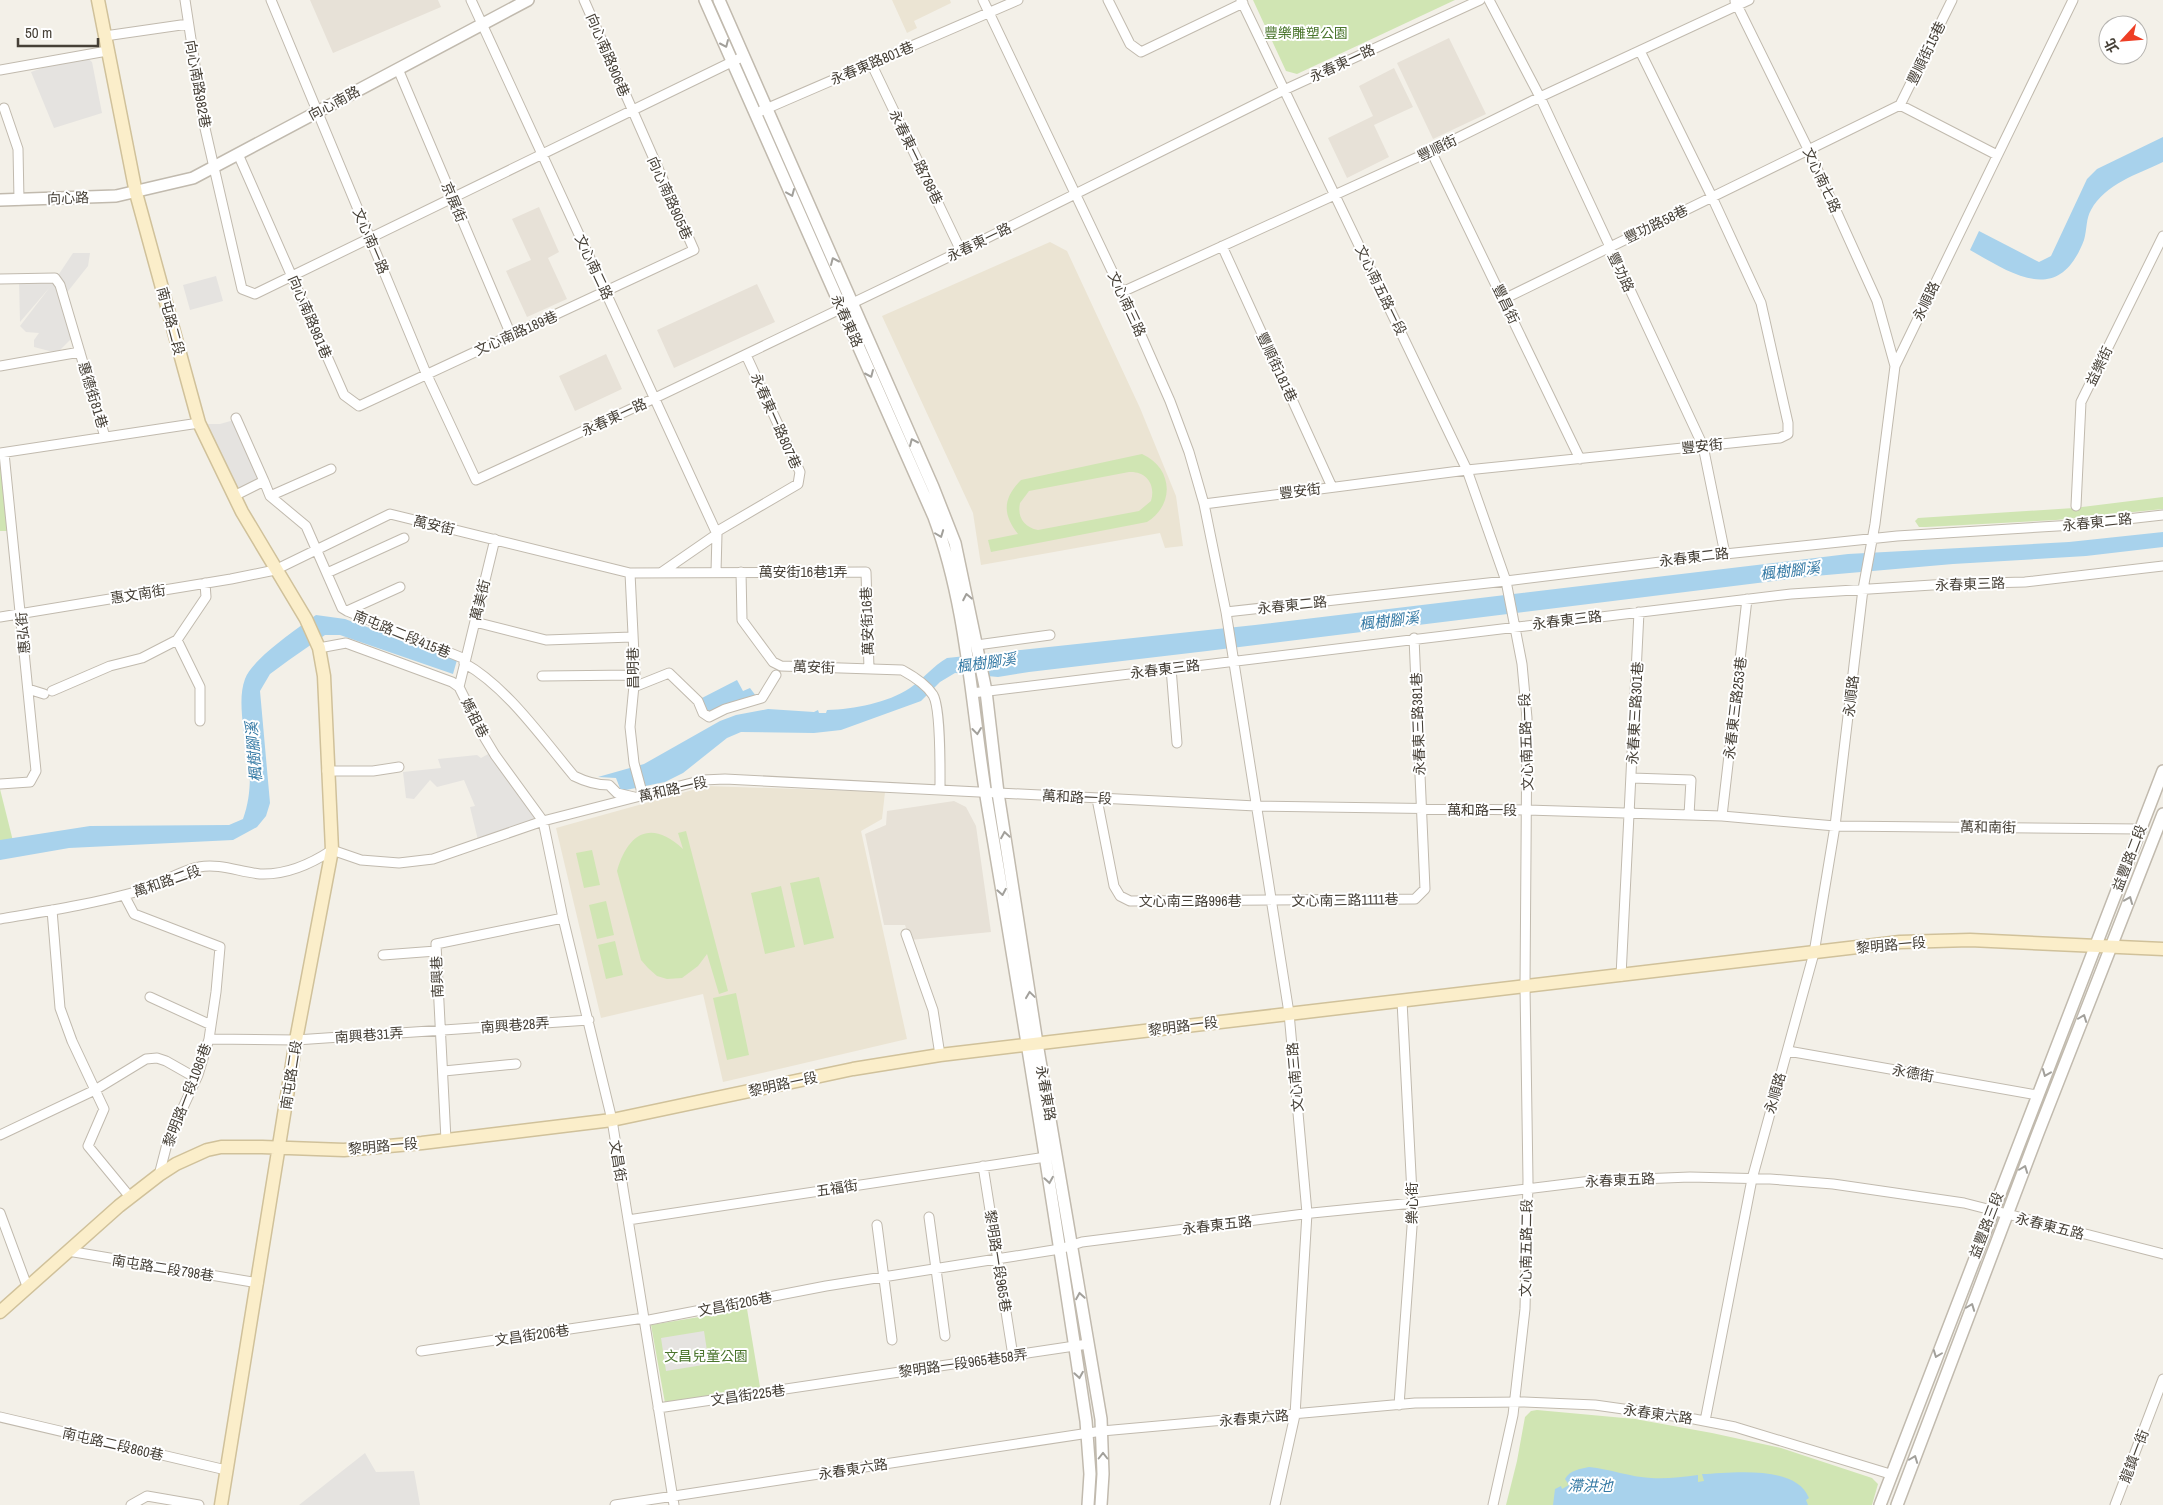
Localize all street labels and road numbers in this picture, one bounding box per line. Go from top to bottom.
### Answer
street label: 向心南路906巷 [582,10,634,100]
street label: 豐順街15巷 [1903,18,1949,88]
street label: 永春東路801巷 [827,37,917,89]
street label: 向心南路982巷 [181,39,215,129]
street label: 永春東一路 [1306,40,1378,86]
street label: 向心南路 [305,82,363,124]
street label: 永春東一路788巷 [885,107,947,207]
street label: 豐順街 [1414,131,1460,165]
street label: 文心南七路 [1799,144,1845,216]
street label: 向心南路905巷 [644,154,696,242]
street label: 京展街 [438,179,470,225]
street label: 向心路 [47,188,89,208]
street label: 豐功路58巷 [1621,201,1691,247]
street label: 文心南一路 [349,205,393,277]
street label: 永春東一路 [944,219,1014,265]
street label: 文心南二路 [571,231,617,303]
street label: 文心南五路一段 [1351,242,1411,338]
street label: 豐功路 [1604,249,1638,295]
street label: 文心南三路 [1104,268,1150,340]
street label: 向心南路981巷 [284,272,336,362]
street label: 永順路 [1909,278,1943,324]
street label: 豐昌街 [1489,281,1523,327]
street label: 南屯路二段 [153,285,189,357]
street label: 永春東路 [827,292,867,350]
street label: 文心南路189巷 [472,307,560,359]
street label: 豐順街181巷 [1253,329,1301,405]
street label: 益樂街 [2082,343,2116,389]
street label: 惠德街81巷 [74,359,112,431]
street label: 永春東一路807巷 [747,370,805,472]
street label: 永春東一路 [578,394,650,440]
street label: 豐安街 [1680,435,1724,457]
street label: 豐安街 [1278,480,1322,502]
street label: 永春東二路 [2061,509,2133,535]
street label: 萬安街 [412,512,456,538]
street label: 永春東二路 [1658,544,1730,570]
street label: 萬安街16巷1弄 [758,563,848,581]
street label: 永春東三路 [1935,574,2005,594]
street label: 萬美街 [466,577,494,623]
street label: 惠文南街 [109,581,167,607]
street label: 萬安街16巷 [857,586,877,656]
street label: 永春東二路 [1256,592,1328,618]
street label: 南屯路二段415巷 [351,606,453,662]
street label: 永春東三路 [1531,607,1603,633]
street label: 惠弘街 [12,611,34,655]
street label: 昌明巷 [624,647,642,689]
street label: 永春東三路 [1129,656,1201,682]
street label: 永春東三路253巷 [1720,656,1750,760]
street label: 萬安街 [793,657,835,677]
street label: 永春東三路301巷 [1623,661,1647,765]
street label: 永春東三路381巷 [1407,672,1429,776]
street label: 永順路 [1840,674,1862,718]
street label: 文心南五路一段 [1515,693,1537,791]
street label: 媽祖巷 [457,695,493,741]
street label: 萬和路一段 [637,772,709,806]
street label: 萬和路一段 [1042,786,1112,808]
street label: 萬和路一段 [1447,801,1517,819]
street label: 萬和南街 [1960,818,2016,836]
street label: 益豐路二段 [2108,822,2150,894]
street label: 萬和路二段 [131,861,203,901]
street label: 文心南三路1111巷 [1291,890,1399,910]
street label: 文心南三路996巷 [1138,892,1242,910]
street label: 黎明路一段 [1855,933,1927,957]
street label: 南興巷 [427,956,447,998]
street label: 黎明路一段 [1147,1013,1219,1039]
street label: 南興巷28弄 [480,1014,550,1036]
street label: 南興巷31弄 [334,1024,404,1046]
street label: 南屯路二段 [277,1039,305,1111]
street label: 黎明路一段1086巷 [159,1041,215,1149]
street label: 文心南三路 [1283,1041,1307,1113]
street label: 永德街 [1891,1060,1935,1086]
street label: 永春東路 [1032,1064,1060,1122]
street label: 黎明路一段 [747,1068,819,1100]
street label: 永順路 [1761,1070,1789,1116]
street label: 黎明路一段 [347,1134,419,1158]
street label: 文昌街 [606,1139,630,1183]
street label: 永春東五路 [1585,1169,1655,1191]
street label: 五福街 [815,1176,859,1200]
street label: 樂心街 [1403,1182,1421,1224]
street label: 益豐路三段 [1965,1189,2007,1261]
street label: 文心南五路二段 [1516,1199,1536,1297]
street label: 黎明路一段965巷 [981,1209,1015,1313]
street label: 永春東五路 [2014,1209,2086,1243]
street label: 永春東五路 [1181,1212,1253,1238]
street label: 南屯路二段798巷 [111,1251,215,1285]
street label: 文昌街205巷 [696,1288,774,1320]
street label: 文昌街206巷 [494,1321,570,1349]
street label: 黎明路一段965巷58弄 [897,1345,1029,1381]
street label: 文昌街225巷 [710,1381,786,1409]
street label: 永春東六路 [1622,1400,1694,1428]
street label: 永春東六路 [1218,1406,1290,1430]
street label: 南屯路二段860巷 [61,1424,165,1464]
street label: 龍鎮一街 [2116,1427,2152,1485]
street label: 永春東六路 [817,1455,889,1483]

